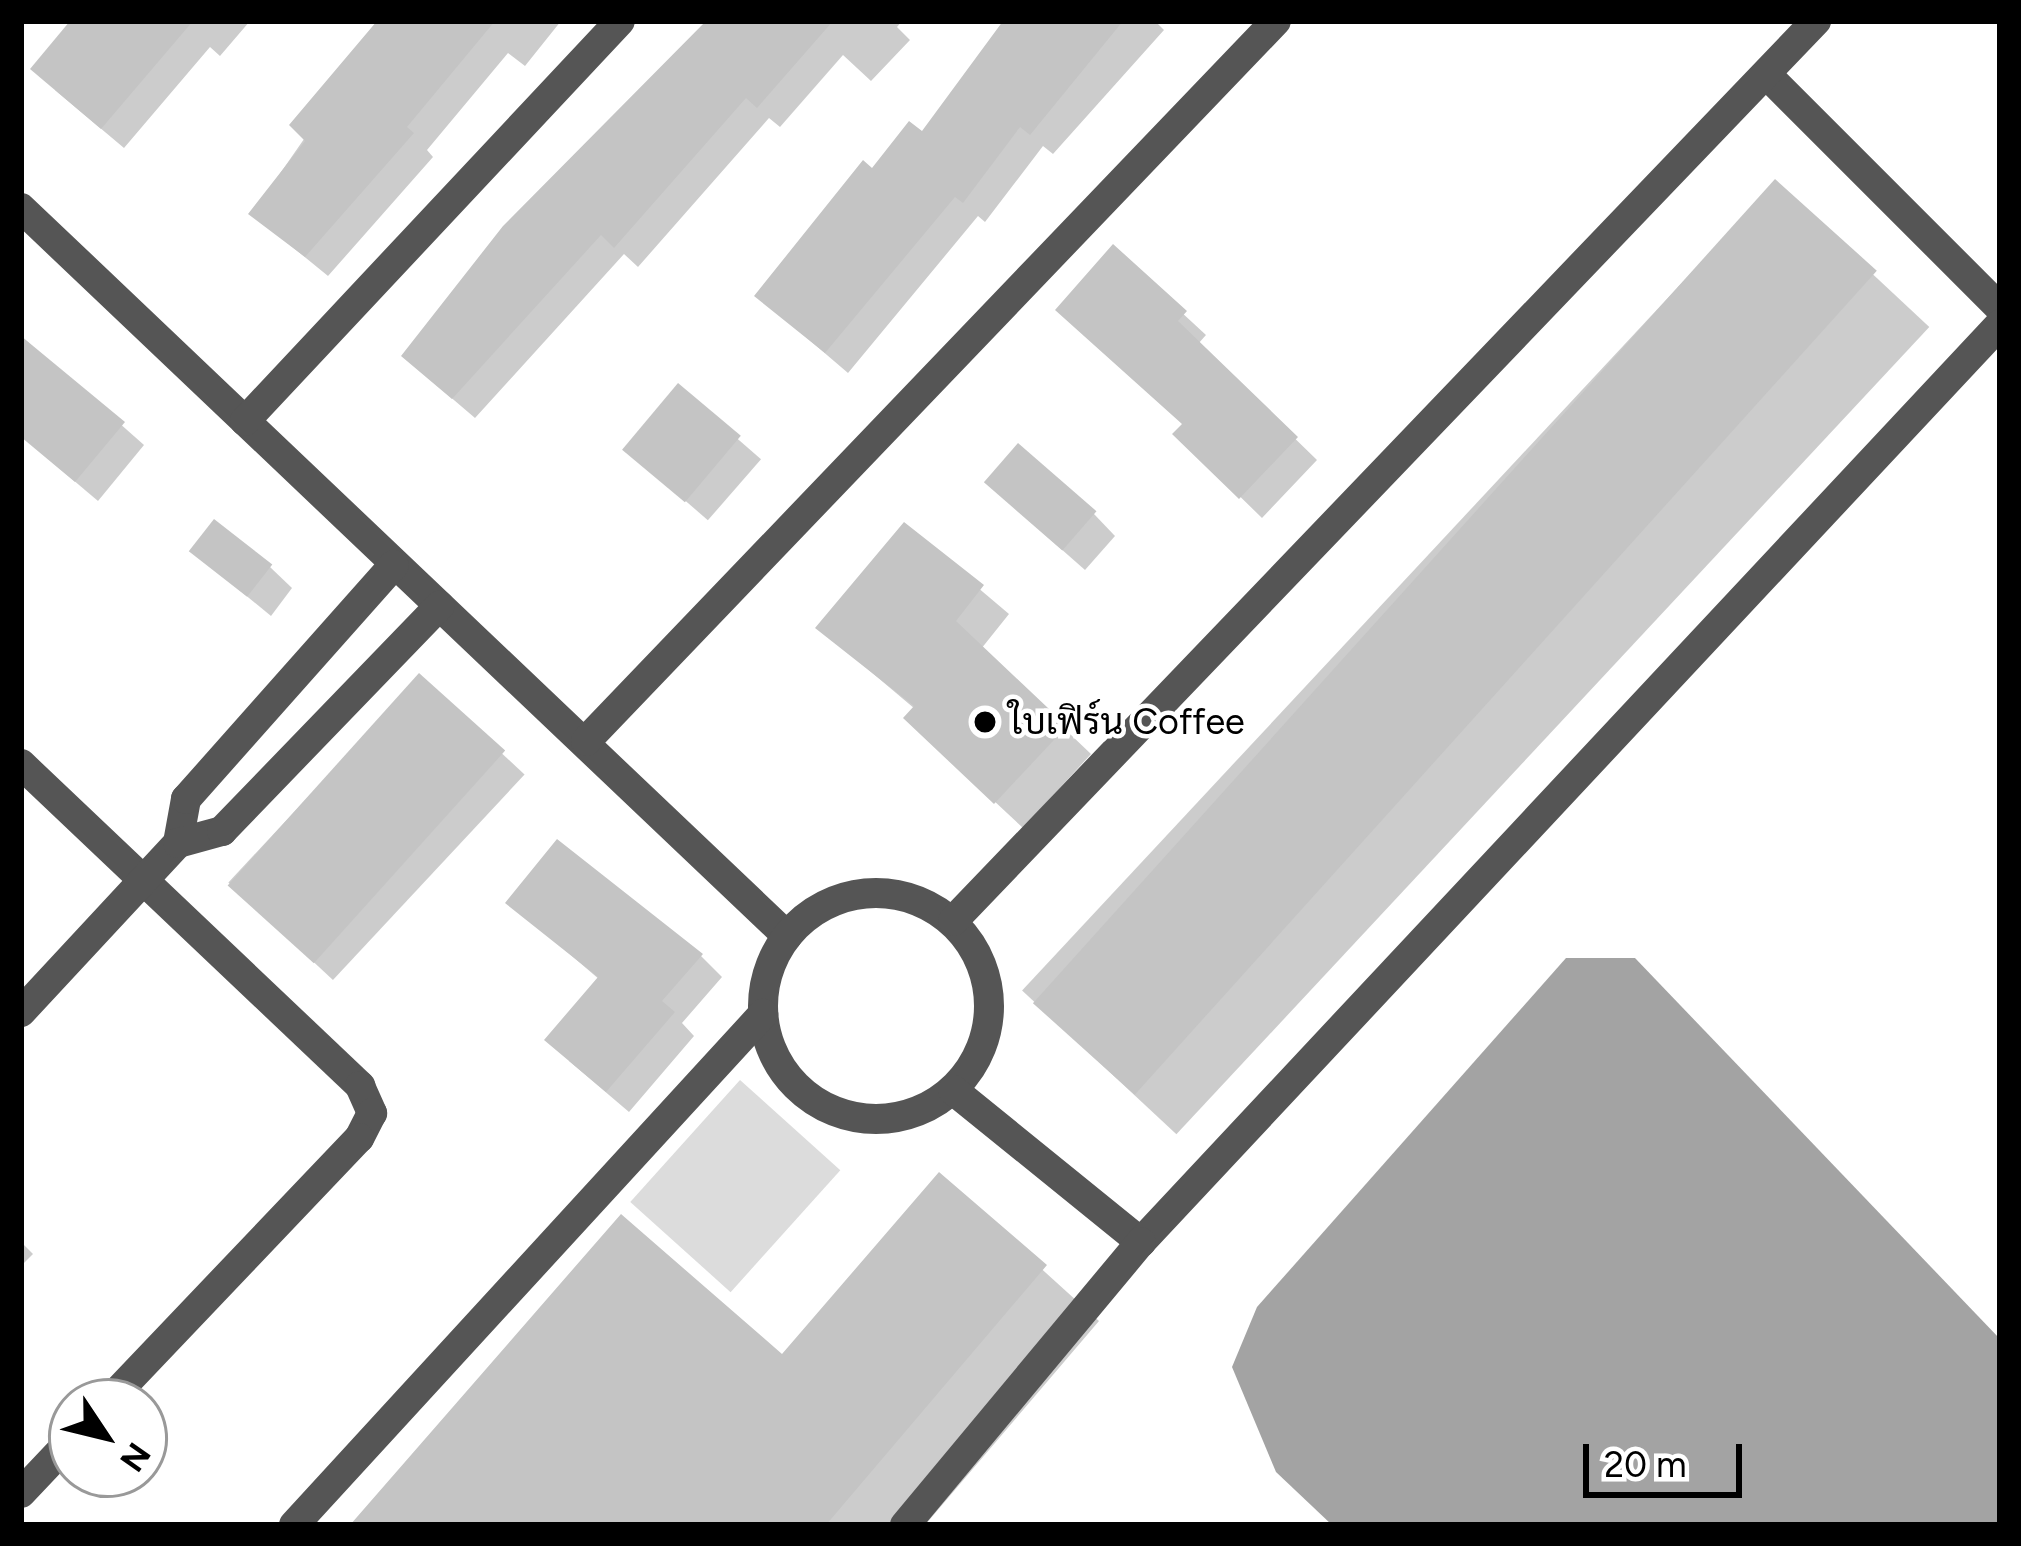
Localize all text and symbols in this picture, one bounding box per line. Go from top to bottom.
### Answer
place label: ใบเฟิร์น Coffee [1009,700,1245,744]
marker: ใบเฟิร์น Coffee [972,709,998,735]
north arrow [48,1378,168,1498]
scale bar [1589,1420,1748,1494]
text: N [112,1436,159,1479]
text: 20 m [1604,1443,1687,1486]

